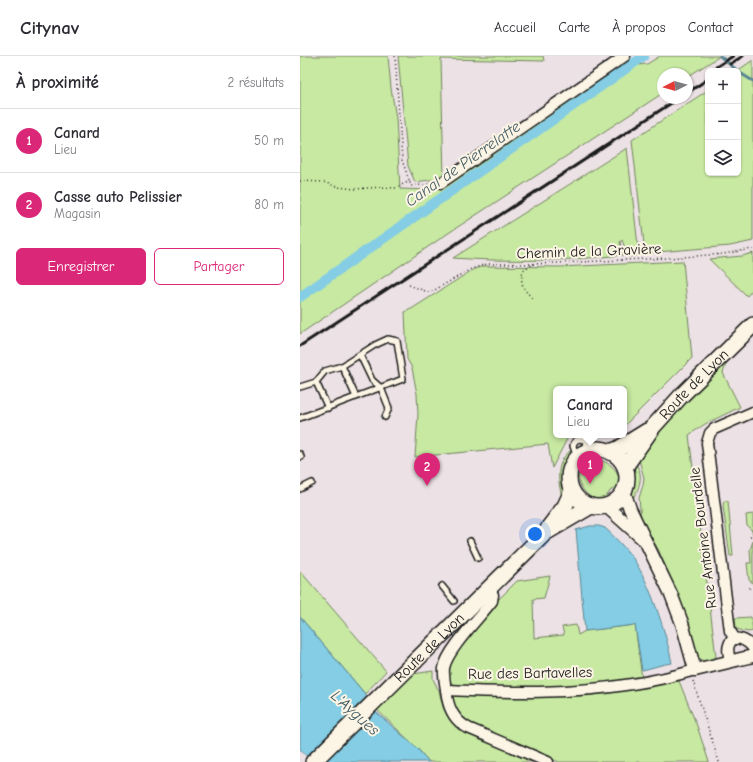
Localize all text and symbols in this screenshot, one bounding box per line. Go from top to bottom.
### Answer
text: Citynav [20,17,79,39]
text: Accueil [494,19,536,36]
text: Carte [558,19,590,36]
text: À propos [612,19,666,36]
text: Contact [688,19,733,36]
north arrow [657,68,693,104]
map controls [705,68,741,176]
button: + [705,68,741,104]
text: À proximité [16,73,99,92]
text: 2 résultats [228,75,284,90]
button: − [705,104,741,140]
water label: Canal de Pierrelatte [402,118,524,210]
text: Canard [54,124,100,142]
text: 1 [26,133,32,148]
text: 50 m [254,133,284,148]
button: layers [705,140,741,176]
text: Lieu [54,142,77,157]
text: Casse auto Pelissier [54,188,182,206]
text: 2 [26,197,32,212]
text: 80 m [254,197,284,212]
text: Magasin [54,206,101,221]
street label: Chemin de la Gravière [516,239,662,263]
button: Enregistrer [16,248,146,285]
button: Partager [154,248,284,285]
street label: Route de Lyon [655,345,732,423]
popup [553,386,627,438]
text: Canard [567,396,613,414]
text: Lieu [567,414,590,429]
pin: 1 [577,451,603,484]
pin: 2 [414,453,440,486]
street label: Rue Antoine Bourdelle [685,466,721,610]
your location [525,524,545,544]
street label: Route de Lyon [390,609,468,686]
street label: Rue des Bartavelles [468,663,592,683]
water label: L'Aygues [327,687,383,740]

